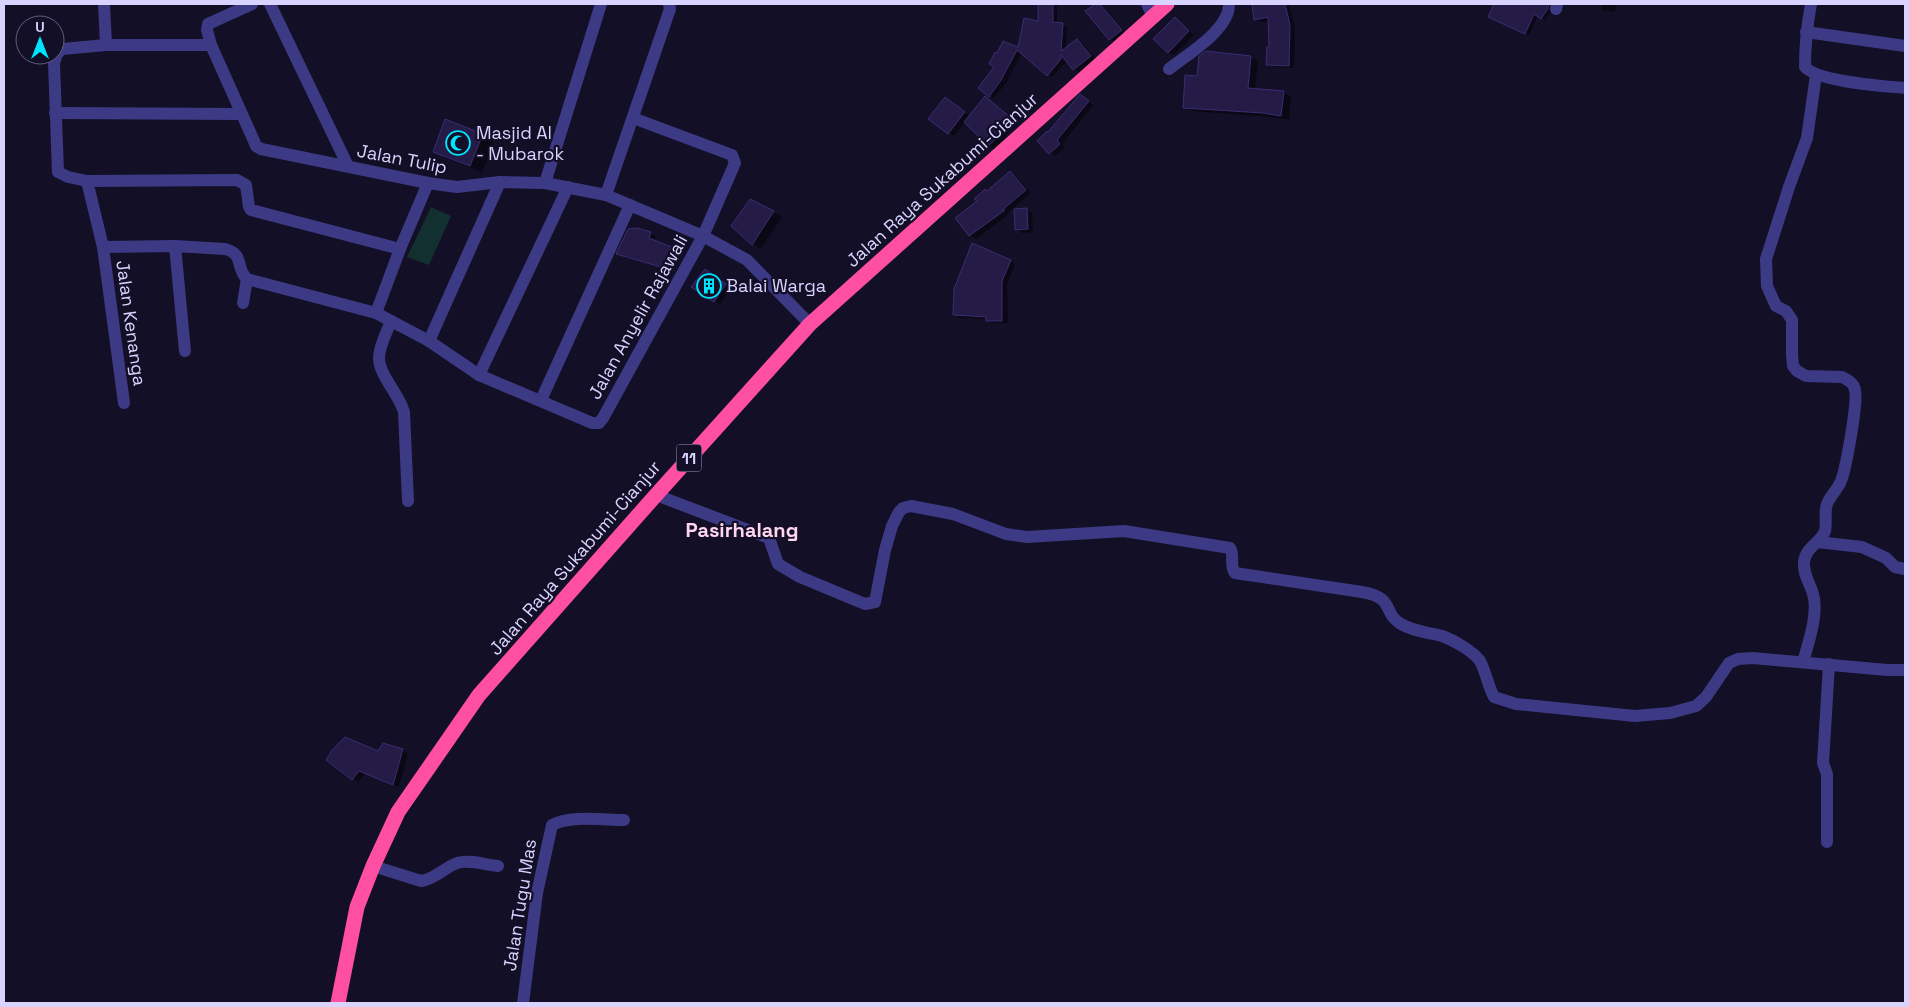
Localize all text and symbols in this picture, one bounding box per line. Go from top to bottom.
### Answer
north arrow [15,15,65,65]
text: U [35,18,45,36]
street label: Jalan Raya Sukabumi-Cianjur [841,87,1043,272]
place label: Masjid Al - Mubarok [476,121,564,165]
mosque icon: Masjid Al - Mubarok [445,130,471,156]
street label: Jalan Tulip [355,139,449,178]
street label: Jalan Anyelir Rajawali [583,230,692,403]
street label: Jalan Kenanga [111,259,152,387]
building icon: Balai Warga [696,273,722,299]
place label: Balai Warga [726,274,826,297]
road number: 11 [676,444,702,472]
street label: Jalan Raya Sukabumi-Cianjur [484,455,666,660]
district label: Pasirhalang [686,517,798,543]
street label: Jalan Tugu Mas [498,837,541,973]

